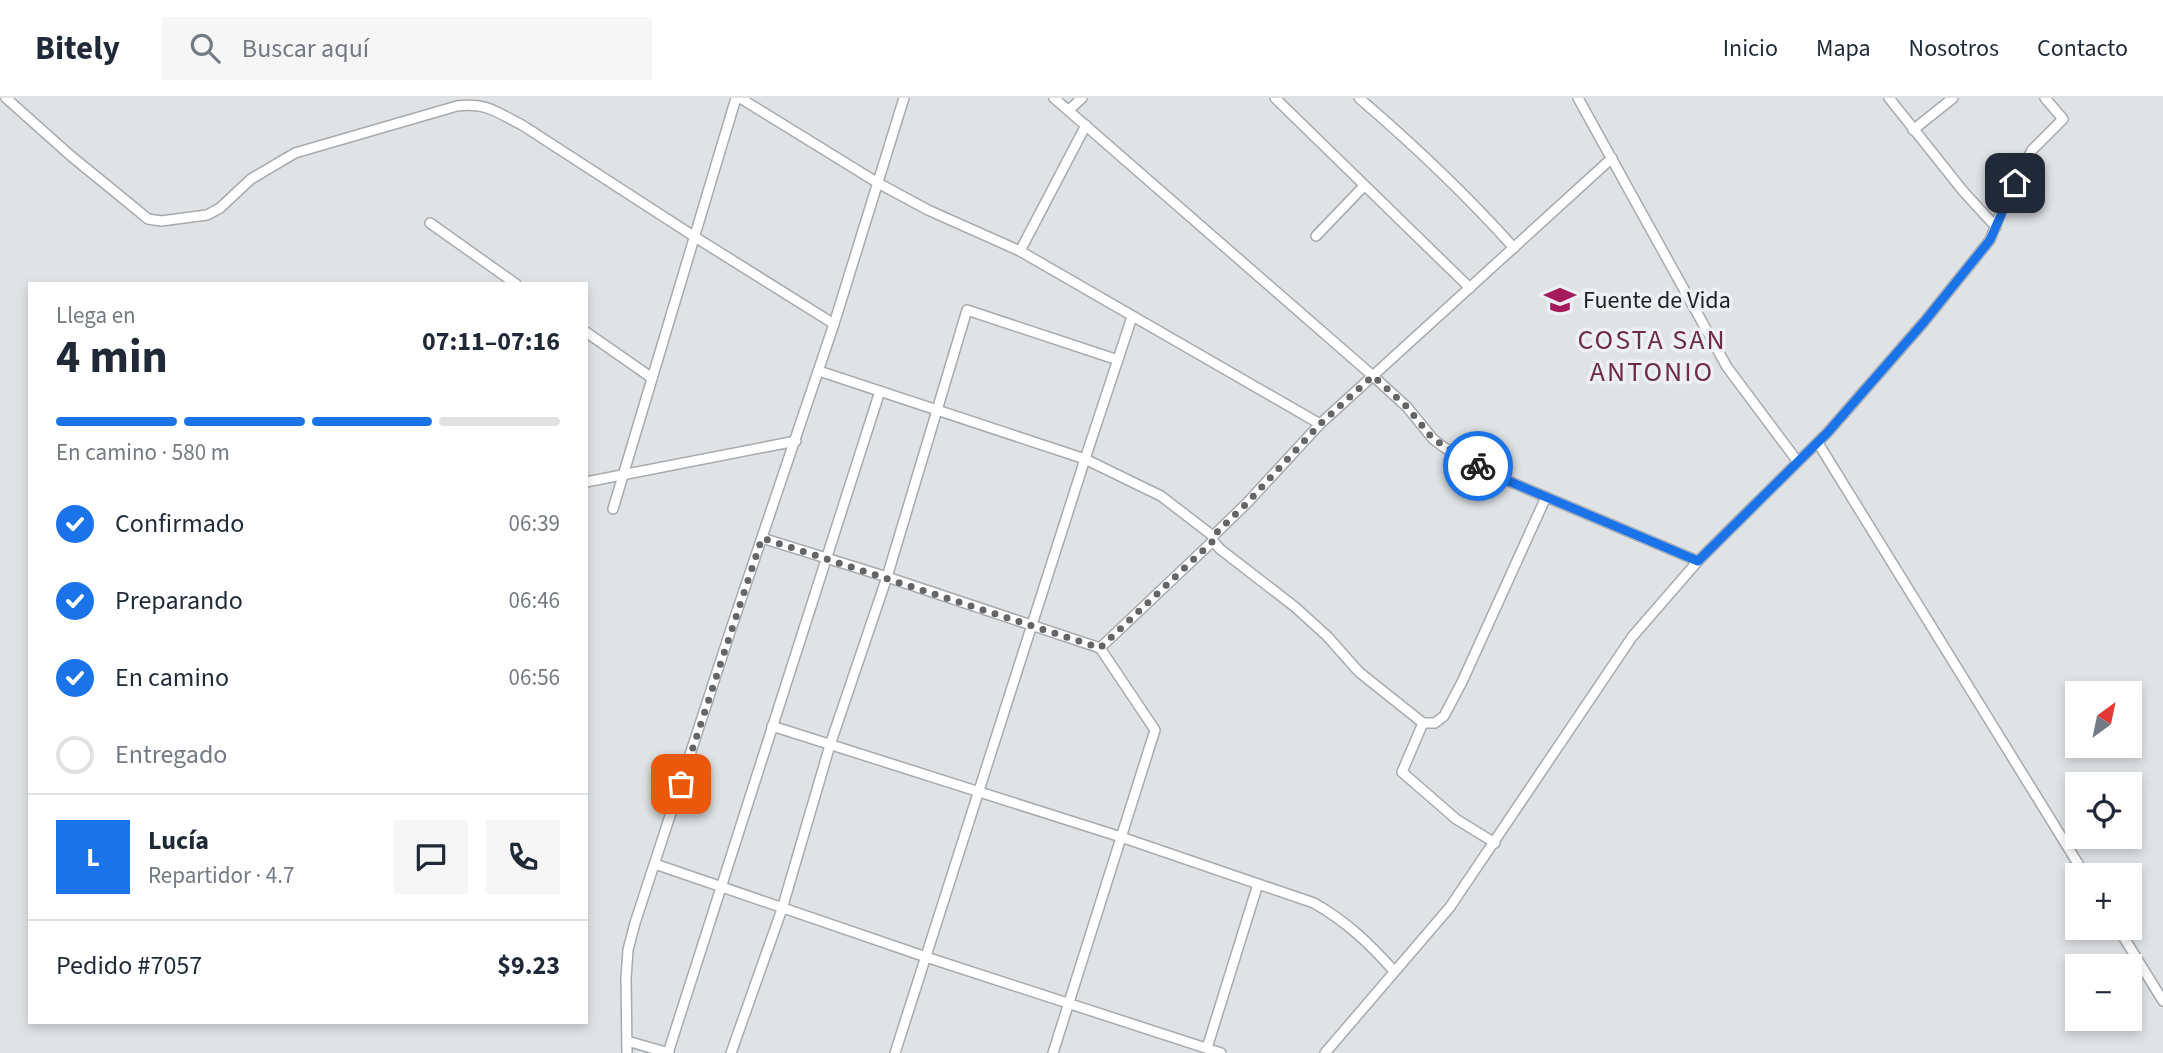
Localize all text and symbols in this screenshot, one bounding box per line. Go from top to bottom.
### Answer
search box [162,17,652,80]
text: Bitely [35,25,120,72]
icon: search [186,29,224,67]
text: Buscar aquí [242,30,369,67]
text: Inicio [1723,31,1778,66]
text: Mapa [1816,31,1871,66]
text: Nosotros [1909,31,1999,66]
text: Contacto [2037,31,2128,66]
pin [1985,153,2045,213]
icon: home [1996,164,2034,202]
school or university icon: Fuente de Vida [1543,283,1577,317]
place label: Fuente de Vida [1583,283,1731,318]
text: Llega en [56,299,136,332]
district label: COSTA SAN ANTONIO [1577,320,1727,392]
text: 07:11–07:16 [422,323,560,360]
text: 4 min [56,325,168,390]
courier [1443,431,1513,501]
text: En camino · 580 m [56,436,230,469]
icon: bike [1459,447,1497,485]
icon: check [56,505,94,543]
text: Confirmado [115,505,244,542]
text: 06:39 [509,507,560,540]
icon: check [56,582,94,620]
text: Preparando [115,582,243,619]
text: 06:46 [509,584,560,617]
icon: check [56,659,94,697]
text: En camino [115,659,229,696]
text: 06:56 [509,661,560,694]
north arrow [2065,681,2142,758]
map controls [2065,681,2142,1031]
text: Entregado [115,736,227,773]
pin [651,754,711,814]
icon: bag [662,765,700,803]
button: locate [2065,772,2142,849]
button: chat [394,820,468,894]
button: phone [486,820,560,894]
text: Lucía [148,822,209,859]
text: L [86,839,100,876]
text: Repartidor · 4.7 [148,859,294,892]
button: + [2065,863,2142,940]
text: Pedido #7057 [56,947,202,984]
text: $9.23 [497,947,560,984]
button: − [2065,954,2142,1031]

